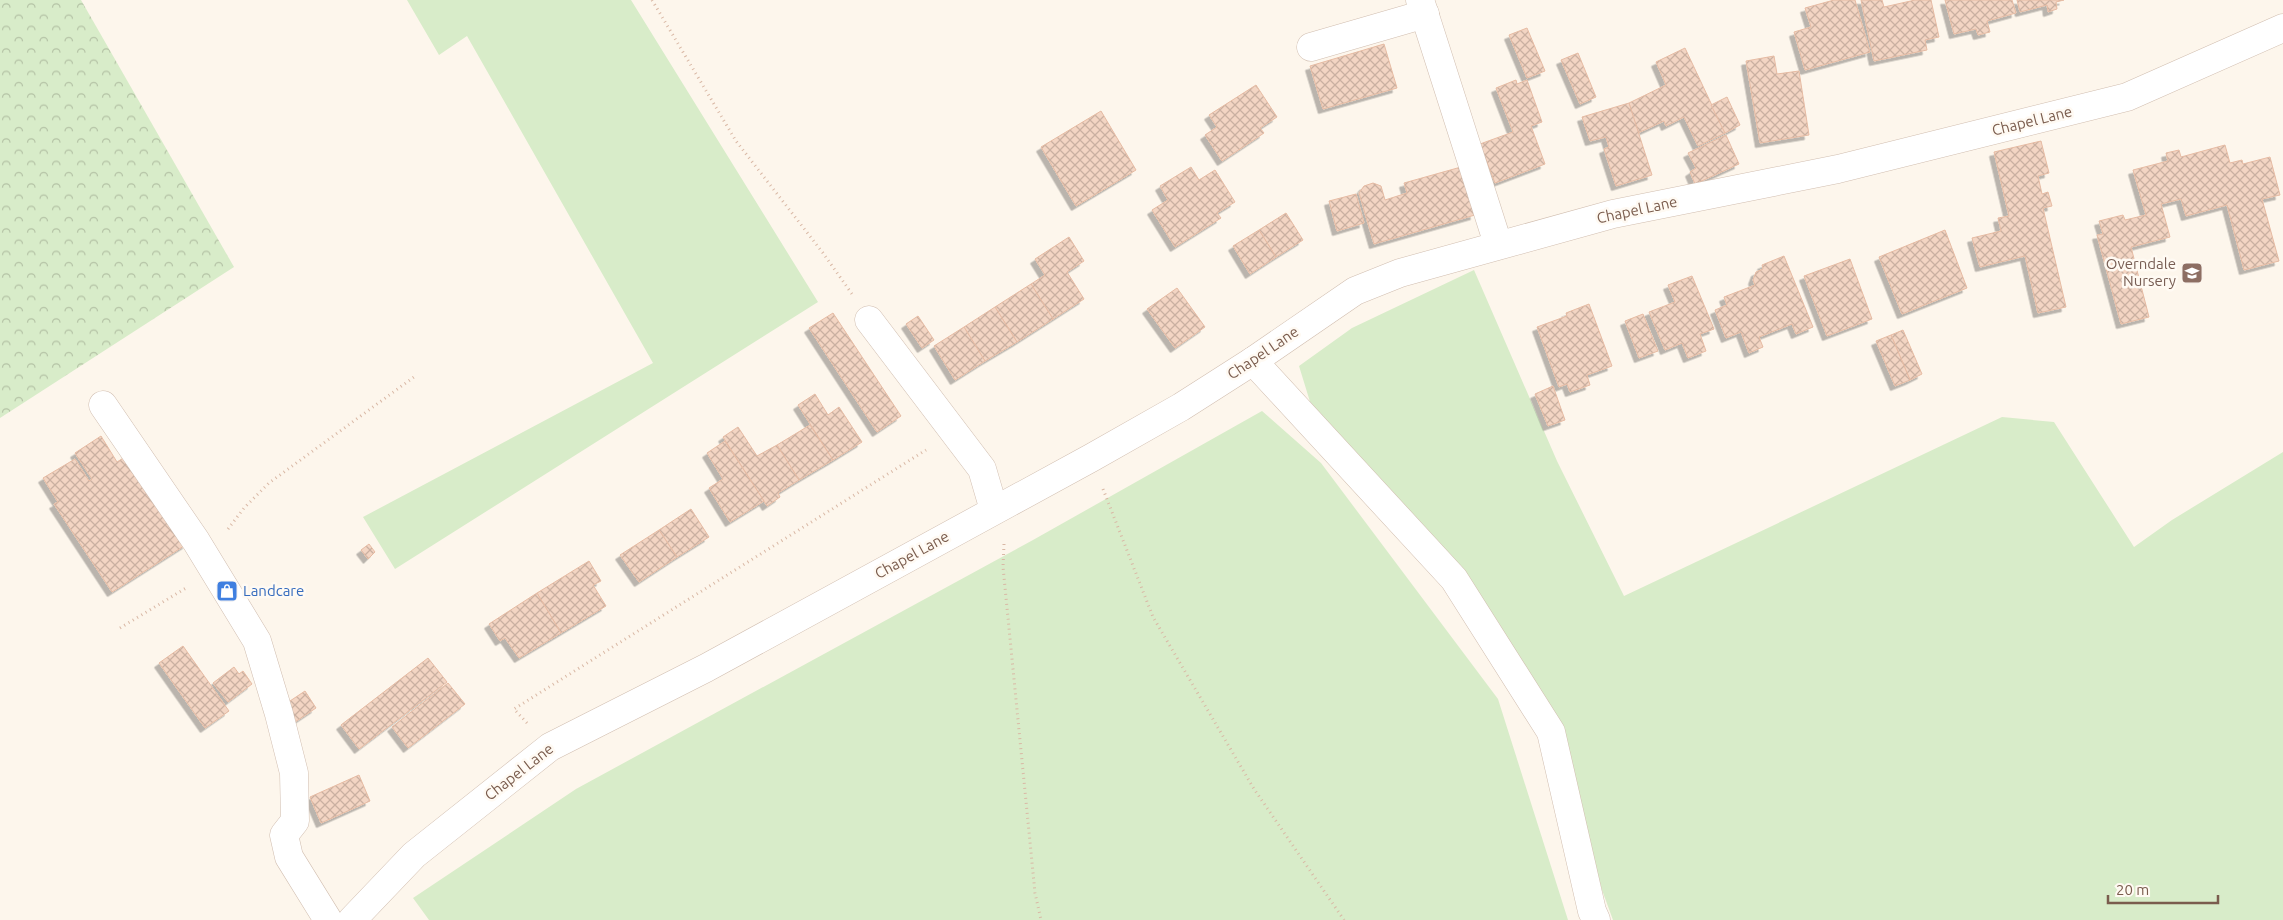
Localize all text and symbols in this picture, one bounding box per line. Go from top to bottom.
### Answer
street label: Chapel Lane [1990,102,2074,139]
street label: Chapel Lane [1595,193,1679,226]
place label: Overndale Nursery [2106,255,2176,289]
school or university icon: Overndale Nursery [2180,261,2204,285]
street label: Chapel Lane [1224,323,1302,383]
street label: Chapel Lane [872,527,952,582]
shop icon: Landcare [215,579,239,603]
place label: Landcare [243,582,304,599]
street label: Chapel Lane [481,740,556,804]
scale bar [2108,872,2218,904]
text: 20 m [2116,881,2149,898]

